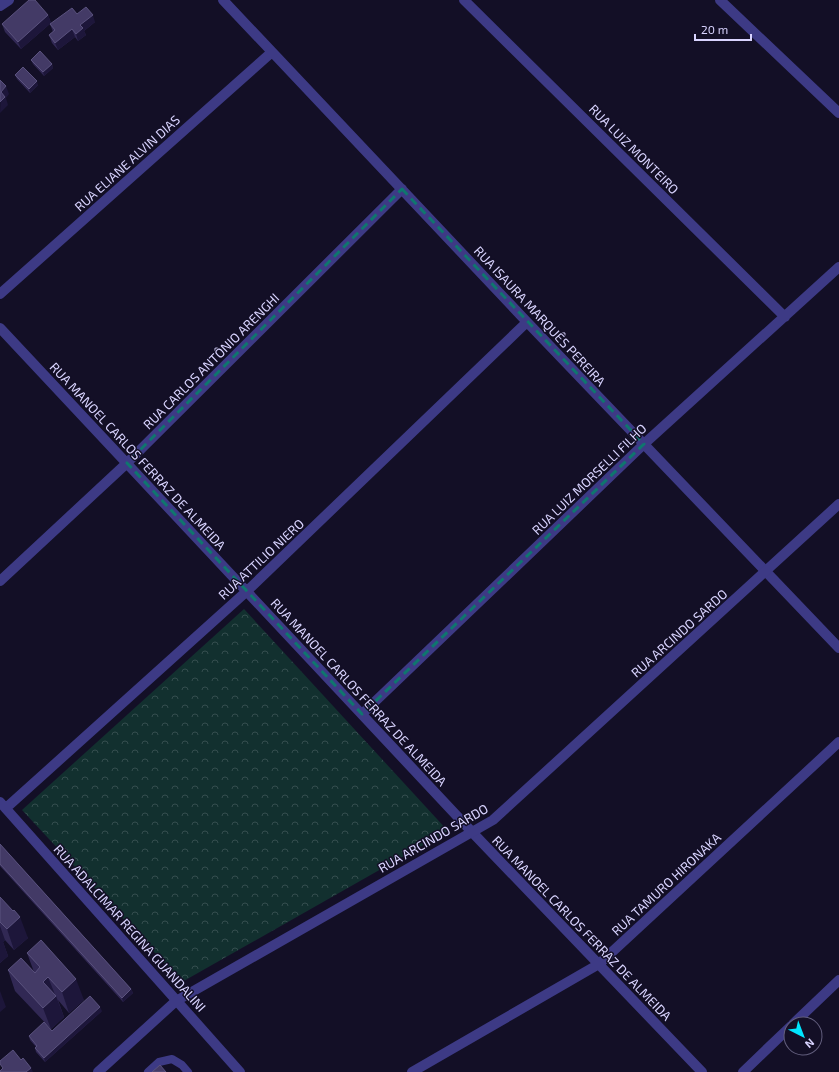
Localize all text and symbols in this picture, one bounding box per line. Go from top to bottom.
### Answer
scale bar [695,16,751,42]
text: 20 m [701,22,728,36]
street label: RUA LUIZ MONTEIRO [586,101,682,197]
street label: RUA ELIANE ALVIN DIAS [71,111,183,215]
street label: RUA ISAURA MARQUÊS PEREIRA [471,243,609,389]
street label: RUA CARLOS ANTÔNIO ARENGHI [140,290,282,432]
street label: RUA MANOEL CARLOS FERRAZ DE ALMEIDA [47,359,229,553]
street label: RUA LUIZ MORSELLI FILHO [528,420,650,538]
street label: RUA ATTILIO NIERO [215,515,307,603]
street label: RUA ARCINDO SARDO [628,586,730,680]
street label: RUA MANOEL CARLOS FERRAZ DE ALMEIDA [268,595,450,789]
street label: RUA ARCINDO SARDO [375,800,491,876]
street label: RUA TAMURO HIRONAKA [608,829,724,939]
street label: RUA MANOEL CARLOS FERRAZ DE ALMEIDA [489,832,675,1024]
street label: RUA ADALCIMAR REGINA GUANDALINI [51,841,209,1015]
north arrow [783,1016,823,1056]
text: N [803,1036,817,1051]

